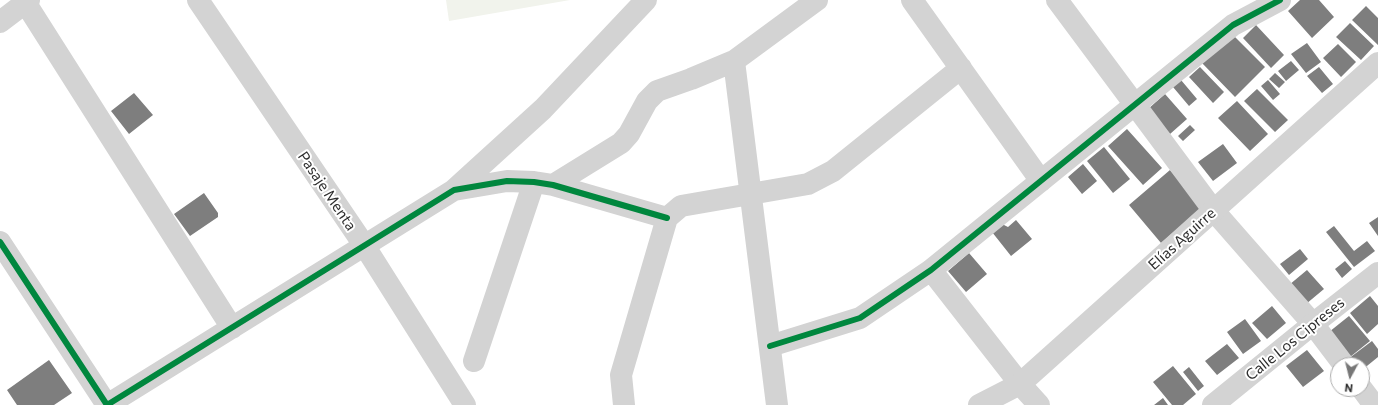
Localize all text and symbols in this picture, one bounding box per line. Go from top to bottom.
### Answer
street label: Pasaje Menta [294,148,360,234]
street label: Elías Aguirre [1145,204,1219,274]
street label: Calle Los Cipreses [1242,294,1348,384]
north arrow [1330,357,1370,397]
text: N [1344,381,1354,395]

